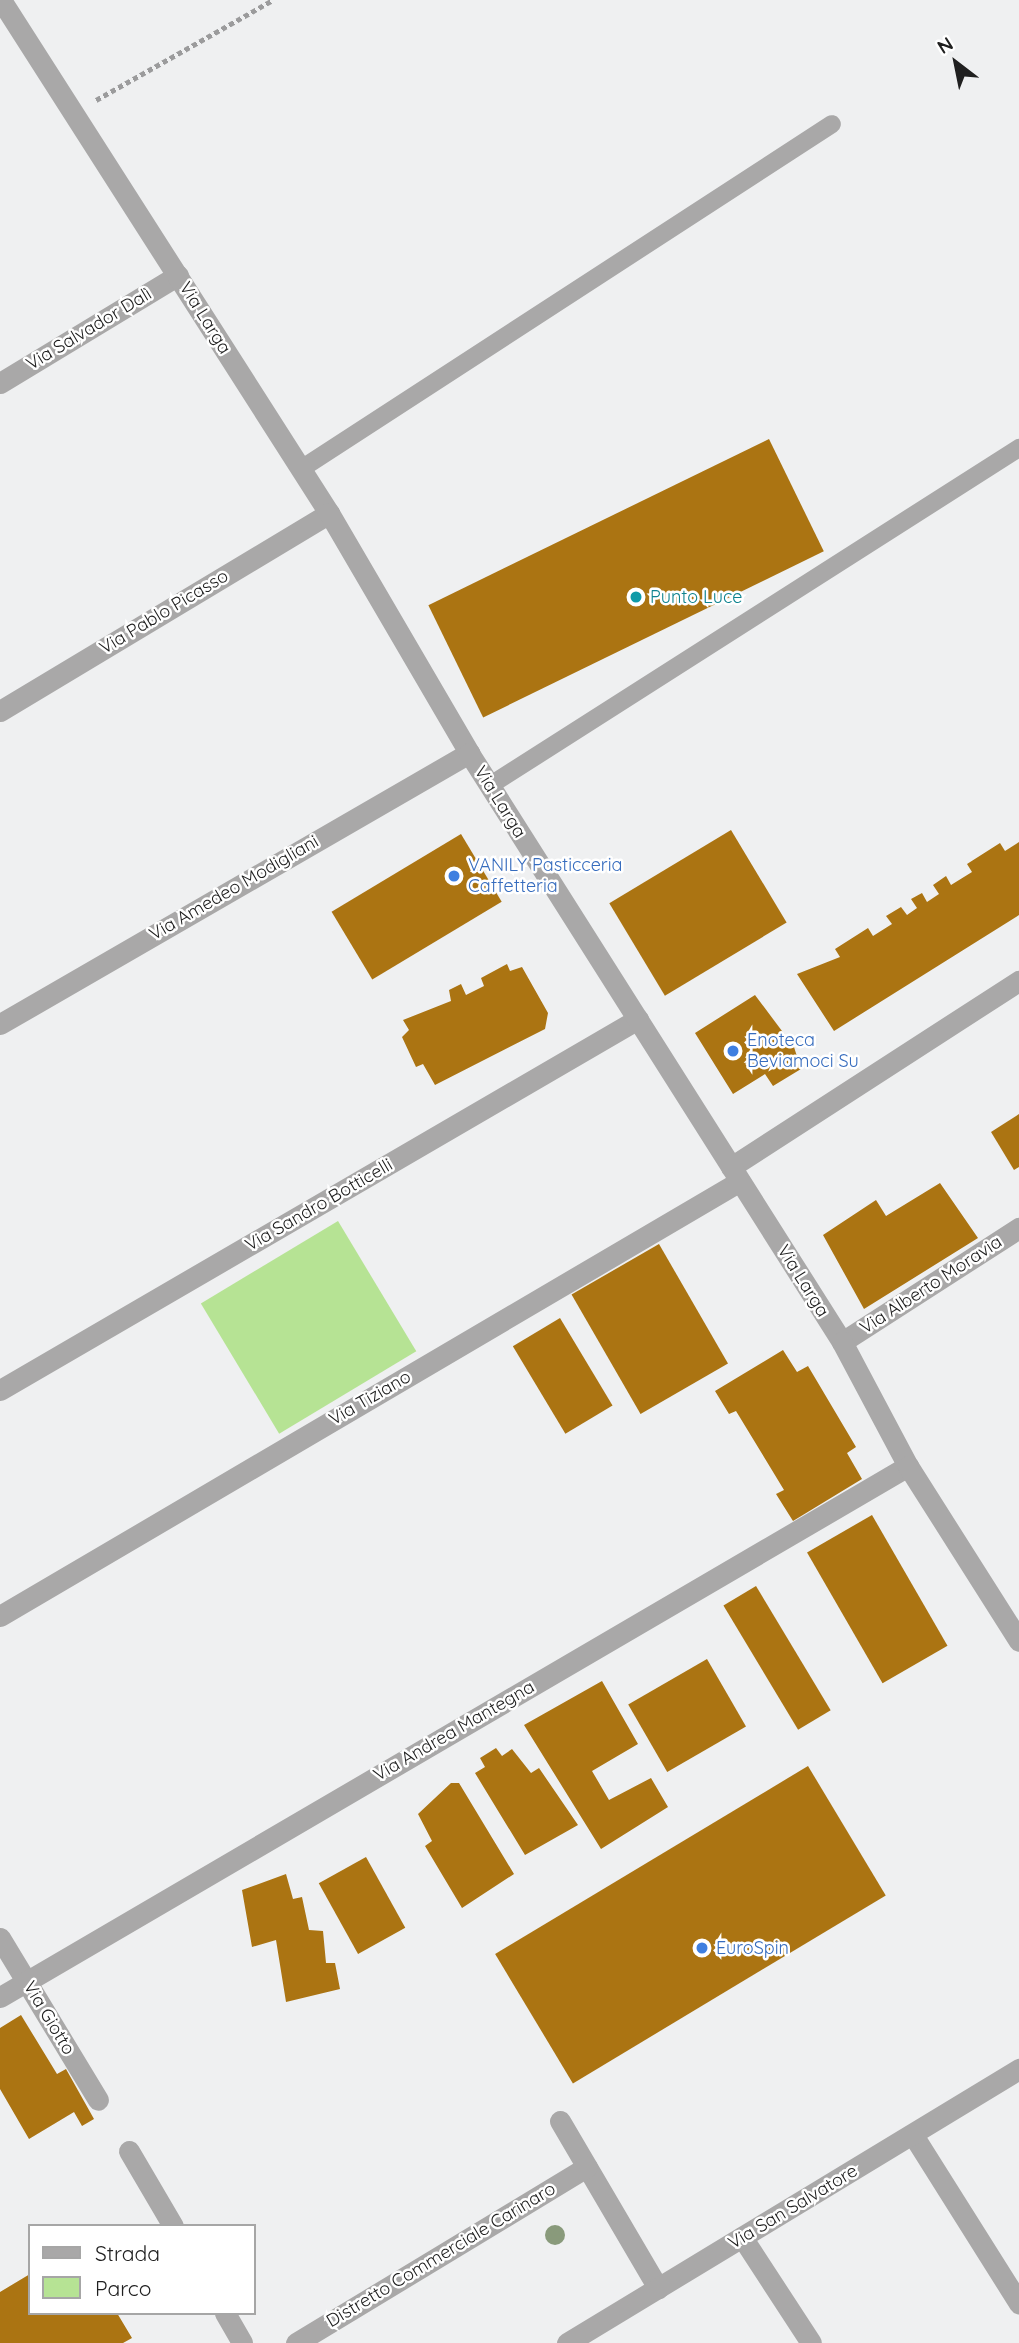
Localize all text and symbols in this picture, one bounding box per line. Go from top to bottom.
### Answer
north arrow [921,28,991,98]
text: N [933,31,957,59]
street label: Via Larga [174,278,236,358]
street label: Via Salvador Dalì [22,283,156,375]
street label: Via Pablo Picasso [96,565,232,659]
place label: Punto Luce [650,586,742,608]
marker: Punto Luce [628,589,644,605]
street label: Via Larga [469,762,531,842]
street label: Via Amedeo Modigliani [146,831,322,945]
place label: VANILY Pasticceria Caffetteria [468,855,623,898]
marker: VANILY Pasticceria Caffetteria [446,868,462,884]
place label: Enoteca Beviamoci Su [747,1030,859,1072]
marker: Enoteca Beviamoci Su [725,1043,741,1059]
street label: Via Sandro Botticelli [241,1154,397,1256]
street label: Via Alberto Moravia [856,1231,1006,1339]
street label: Via Larga [772,1241,834,1321]
street label: Via Tiziano [325,1366,415,1430]
street label: Via Andrea Mantegna [370,1676,538,1786]
place label: EuroSpin [716,1937,789,1959]
marker: EuroSpin [694,1940,710,1956]
street label: Via Giotto [19,1977,79,2059]
street label: Via San Salvatore [725,2160,861,2254]
street label: Distretto Commerciale Carinaro [323,2178,559,2332]
legend [28,2224,256,2315]
text: Strada [95,2240,160,2266]
text: Parco [95,2275,151,2301]

